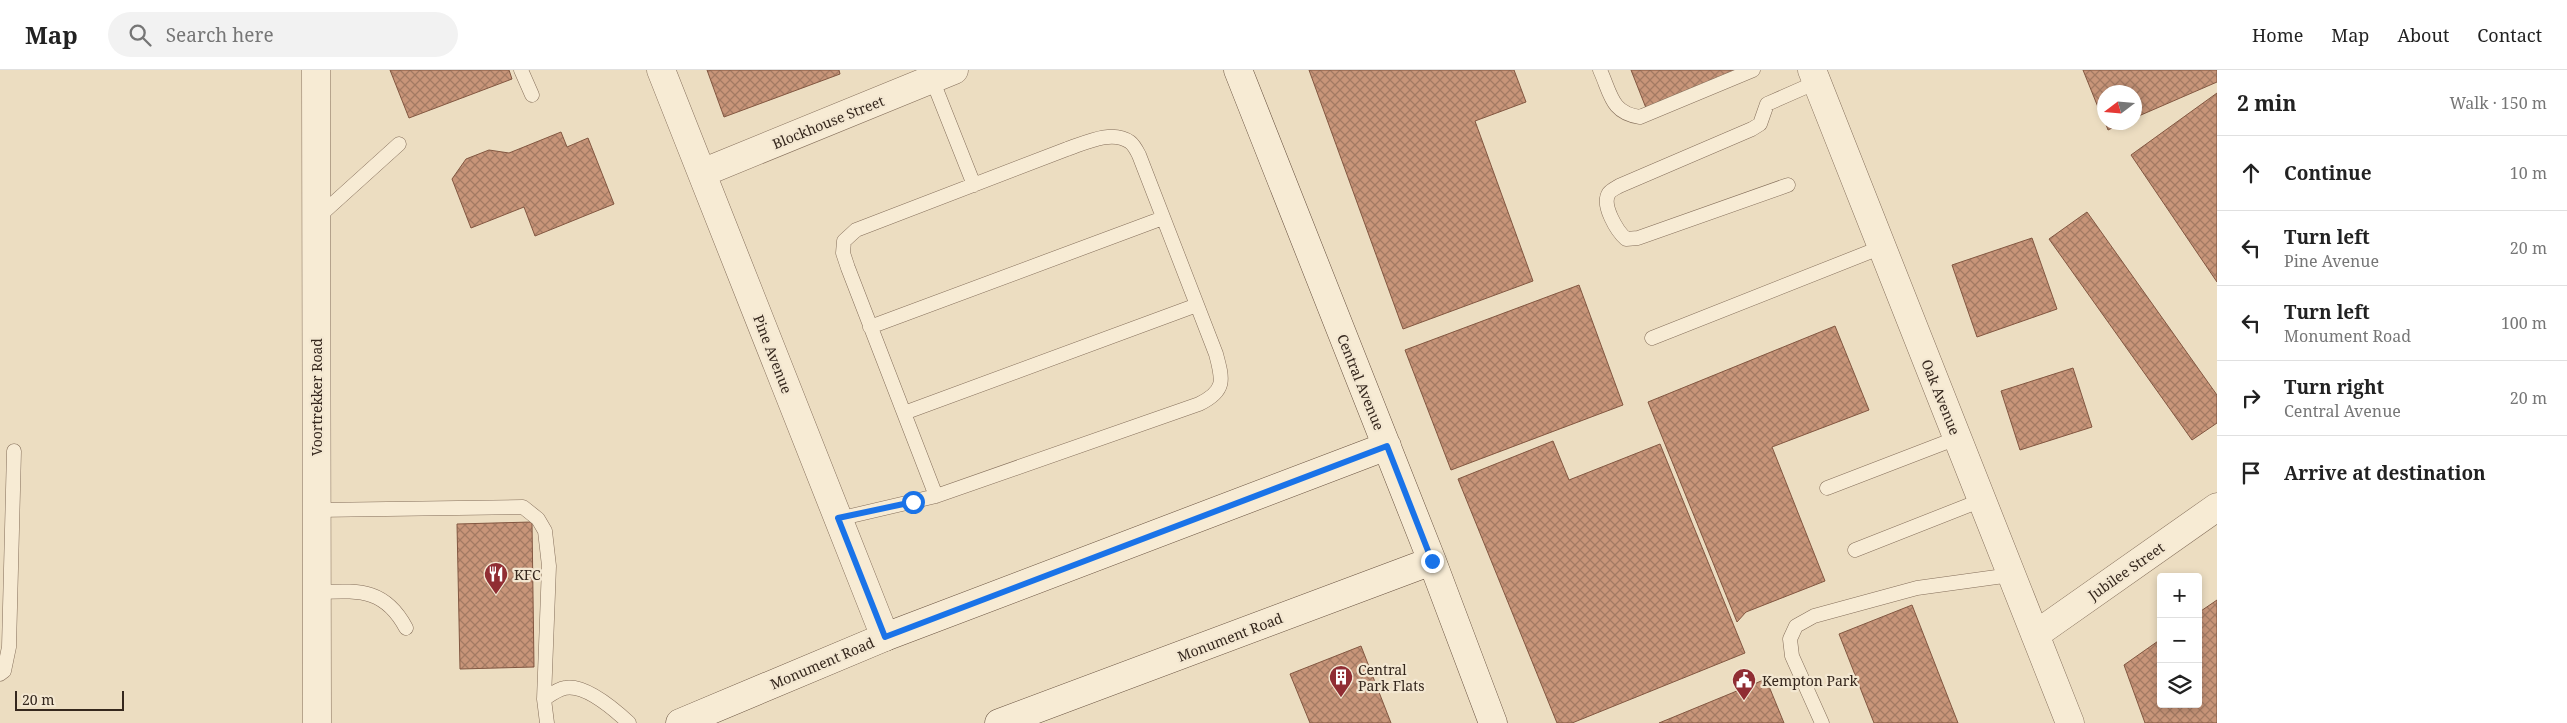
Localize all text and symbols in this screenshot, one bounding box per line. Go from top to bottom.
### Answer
search box [108,12,458,57]
text: Map [25,18,78,51]
icon: search [126,21,154,49]
text: Search here [166,22,274,48]
text: Home [2252,23,2303,47]
text: Map [2331,23,2369,47]
text: About [2397,23,2449,47]
text: Contact [2477,23,2542,47]
north arrow [2097,85,2142,130]
text: 2 min [2237,89,2296,117]
street label: Blockhouse Street [769,91,887,153]
text: Walk · 150 m [2450,92,2547,114]
icon: ahead [2237,159,2265,187]
text: Continue [2284,160,2372,186]
text: 10 m [2510,162,2547,184]
text: Turn left [2284,224,2370,250]
icon: left [2237,234,2265,262]
text: 20 m [2510,237,2547,259]
text: Pine Avenue [2284,250,2379,272]
text: Turn left [2284,299,2370,325]
icon: left [2237,309,2265,337]
street label: Pine Avenue [749,312,797,396]
text: 100 m [2501,312,2547,334]
text: Monument Road [2284,325,2411,347]
street label: Central Avenue [1333,331,1389,433]
street label: Voortrekker Road [307,338,326,456]
street label: Oak Avenue [1917,356,1965,438]
text: Turn right [2284,374,2384,400]
icon: right [2237,384,2265,412]
text: 20 m [2510,387,2547,409]
text: Central Avenue [2284,400,2401,422]
icon: arrive [2237,459,2265,487]
text: Arrive at destination [2284,460,2486,486]
route start [902,491,925,514]
street label: Jubilee Street [2083,538,2168,605]
route end [1421,550,1444,573]
restaurant icon: KFC [483,561,509,595]
place label: KFC [514,565,541,584]
map controls [2157,573,2202,708]
button: + [2157,573,2202,618]
street label: Monument Road [1175,608,1286,666]
button: − [2157,618,2202,663]
street label: Monument Road [767,632,877,693]
place label: Central Park Flats [1358,660,1425,695]
button: layers [2157,663,2202,708]
building icon: Central Park Flats [1328,664,1354,698]
public building icon: Kempton Park [1731,667,1757,701]
place label: Kempton Park [1762,671,1858,690]
scale bar [15,688,124,711]
text: 20 m [22,690,55,709]

